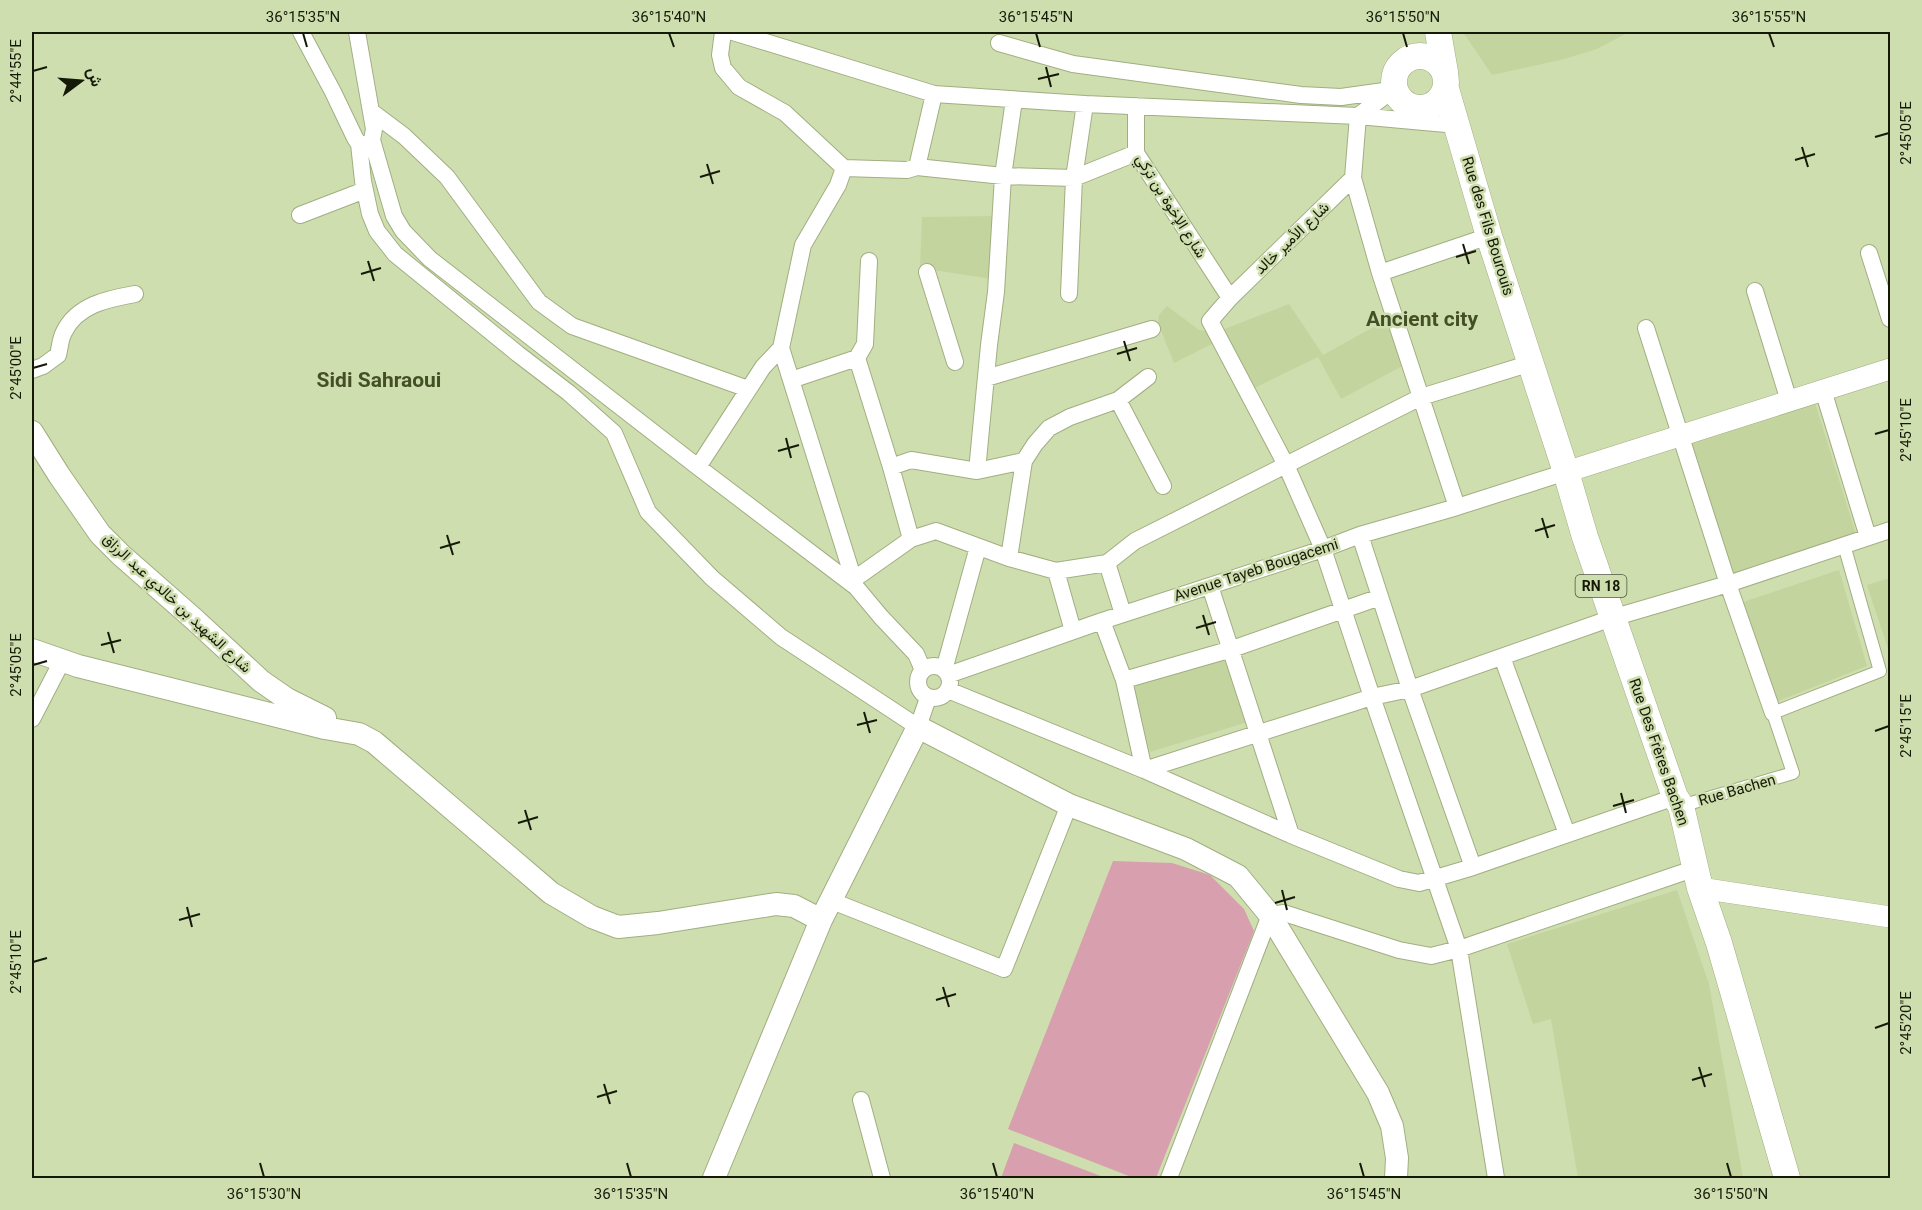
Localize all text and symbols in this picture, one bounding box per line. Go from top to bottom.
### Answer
text: 36°15'35"N [266,7,340,30]
text: 36°15'40"N [632,7,706,30]
text: 36°15'45"N [999,7,1073,30]
text: 36°15'50"N [1366,7,1440,30]
text: 36°15'55"N [1732,7,1806,30]
text: 2°44'55"E [6,39,29,103]
north arrow [51,51,111,111]
text: ش [78,65,108,90]
text: 2°45'05"E [1896,101,1919,165]
street label: شارع الإخوة بن تركي [1129,150,1211,263]
street label: Rue des Fils Bourouis [1454,154,1519,299]
street label: شارع الأمير خالد [1250,197,1336,281]
district label: Ancient city [1366,304,1478,337]
text: 2°45'00"E [6,336,29,400]
district label: Sidi Sahraoui [317,365,441,398]
text: 2°45'10"E [1896,398,1919,462]
street label: شارع الشهيد بن خالدي عبد الرزاق [96,529,256,679]
street label: Avenue Tayeb Bougacemi [1171,534,1342,609]
road number: RN 18 [1576,575,1626,597]
text: 2°45'05"E [6,633,29,697]
street label: Rue Des Frères Bachen [1622,676,1694,829]
text: 2°45'15"E [1896,694,1919,758]
street label: Rue Bachen [1696,769,1779,813]
text: 2°45'10"E [6,930,29,994]
text: 2°45'20"E [1896,991,1919,1055]
text: 36°15'30"N [227,1184,301,1207]
text: 36°15'35"N [594,1184,668,1207]
text: 36°15'40"N [960,1184,1034,1207]
text: 36°15'45"N [1327,1184,1401,1207]
text: 36°15'50"N [1694,1184,1768,1207]

